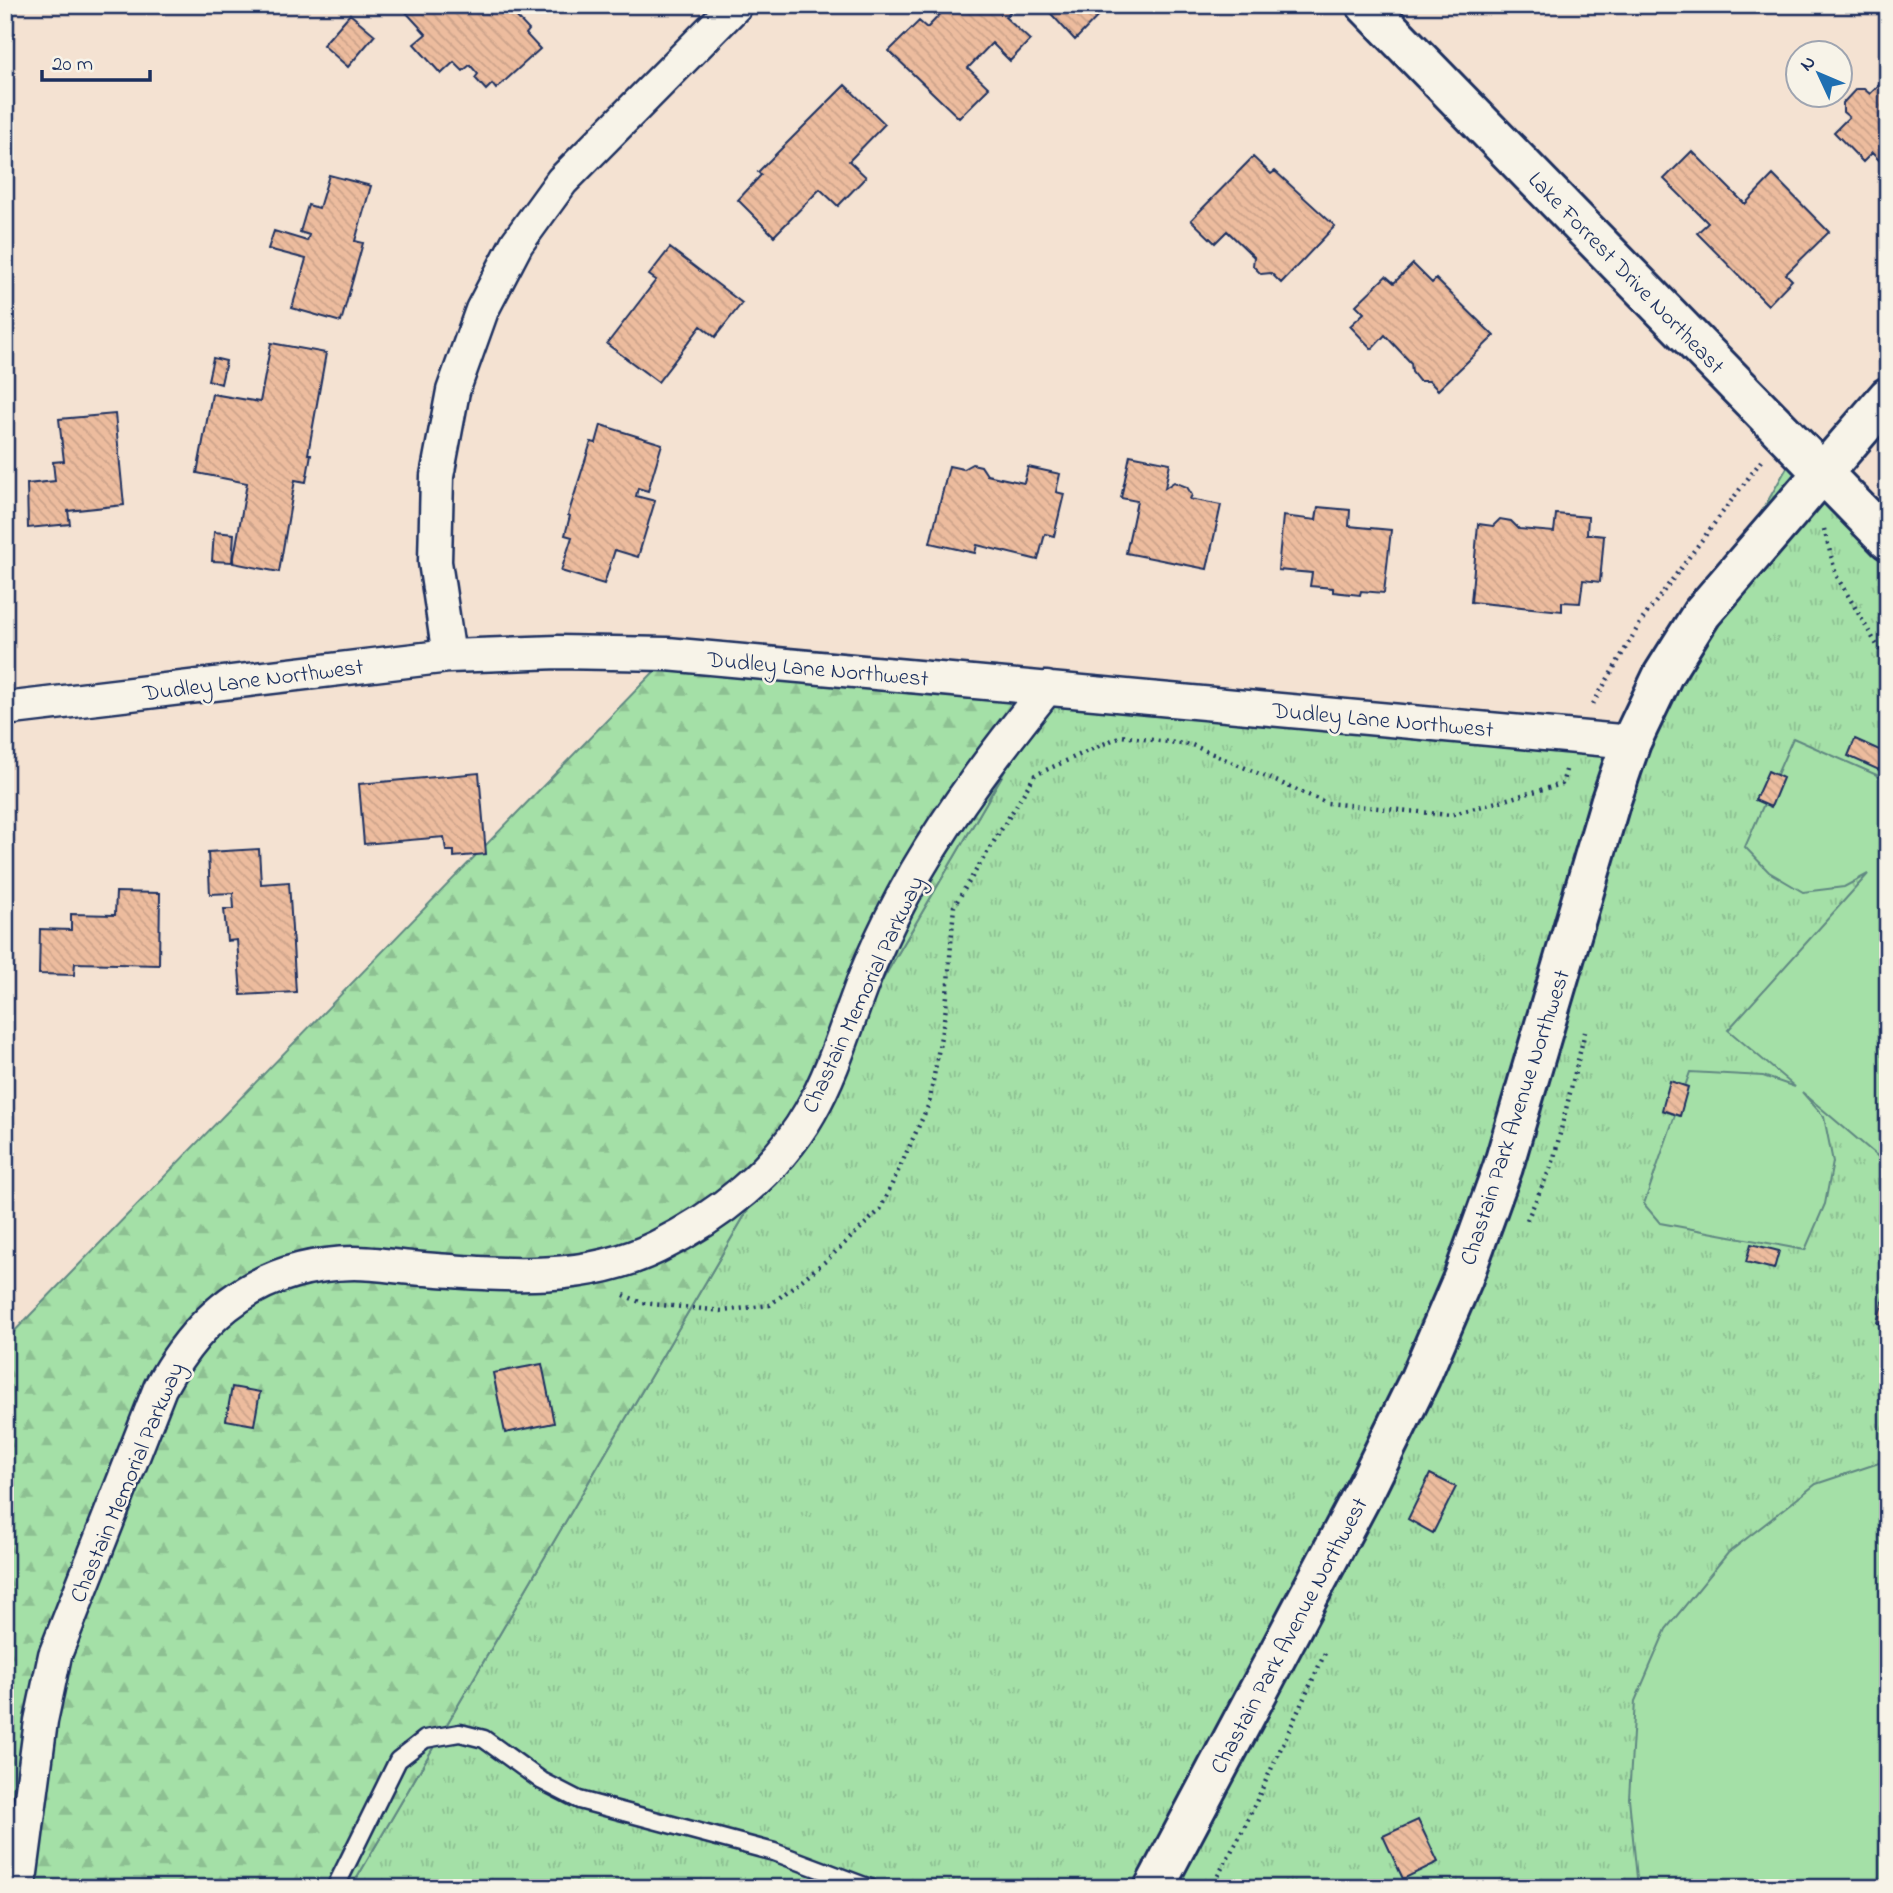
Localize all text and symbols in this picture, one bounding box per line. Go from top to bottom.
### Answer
scale bar [42,38,150,82]
north arrow [1784,38,1854,108]
text: 20 m [52,50,93,80]
text: N [1794,50,1823,78]
street label: Lake Forrest Drive Northeast [1519,165,1731,383]
street label: Dudley Lane Northwest [705,644,930,699]
street label: Dudley Lane Northwest [140,652,366,713]
street label: Dudley Lane Northwest [1270,695,1495,750]
street label: Chastain Memorial Parkway [795,871,936,1120]
street label: Chastain Park Avenue Northwest [1453,965,1580,1270]
street label: Chastain Memorial Parkway [63,1358,196,1609]
street label: Chastain Park Avenue Northwest [1203,1492,1377,1780]

